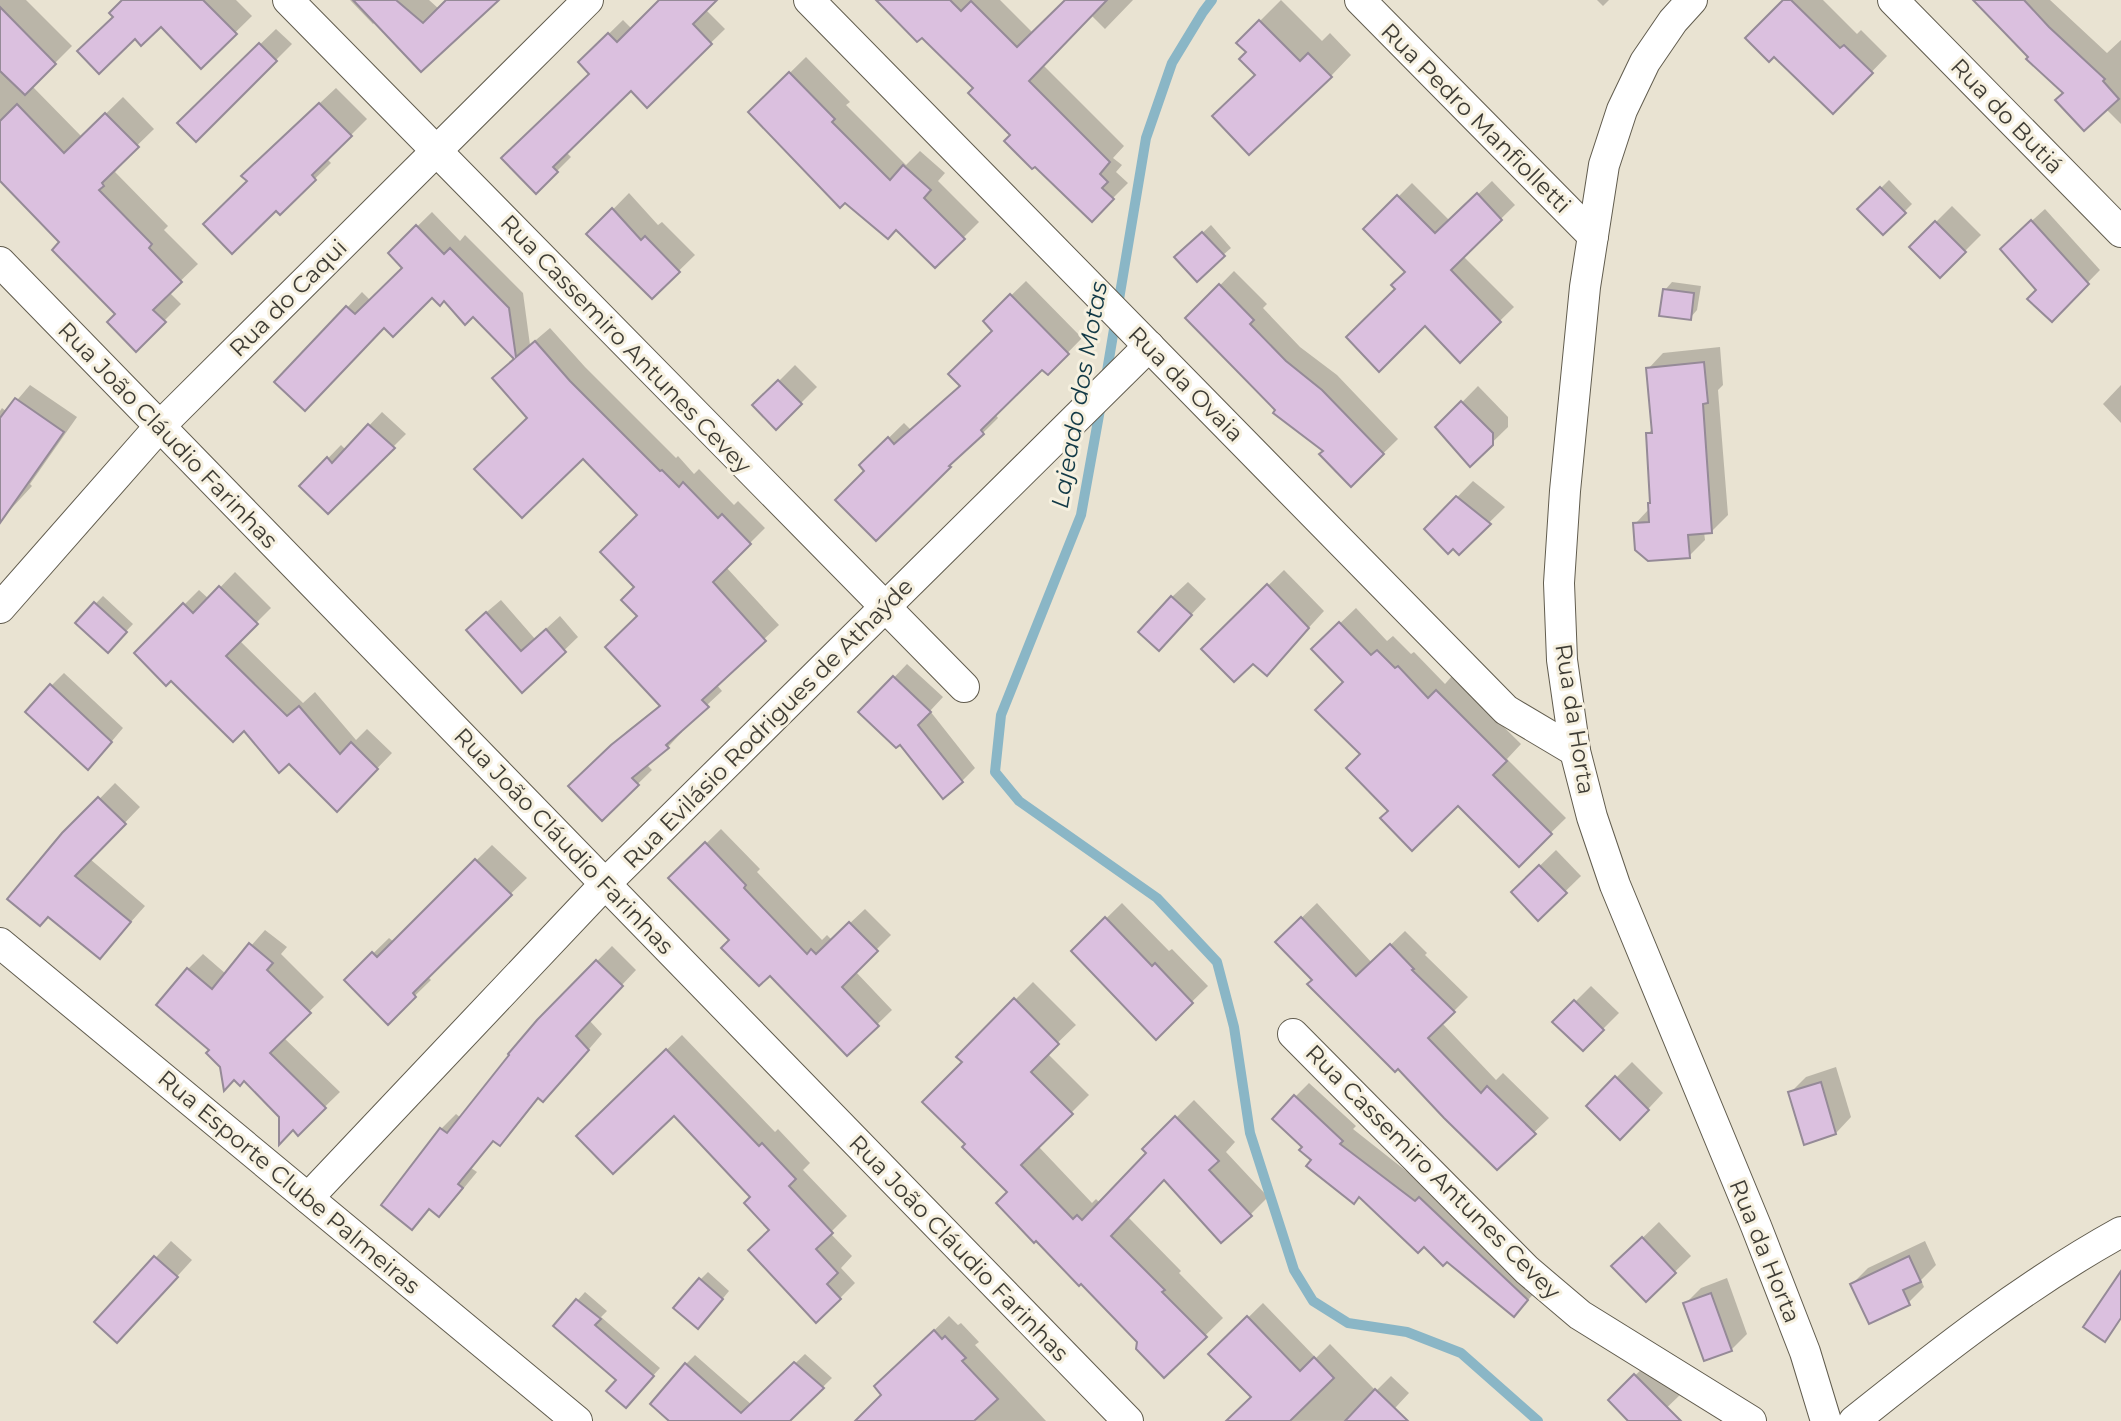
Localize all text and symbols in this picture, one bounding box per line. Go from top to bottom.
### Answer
street label: Rua Pedro Manfiolletti [1375,17,1577,219]
street label: Rua do Butiá [1945,52,2069,180]
street label: Rua Cassemiro Antunes Cevey [495,209,758,480]
street label: Rua do Caqui [223,233,353,363]
water label: Lajeado dos Motas [1045,279,1113,511]
street label: Rua João Cláudio Farinhas [52,316,284,554]
street label: Rua da Ovaia [1123,321,1249,447]
street label: Rua Evilásio Rodrigues de Athaýde [617,572,919,874]
street label: Rua da Horta [1549,642,1601,796]
street label: Rua João Cláudio Farinhas [448,722,680,960]
street label: Rua Cassemiro Antunes Cevey [1300,1039,1567,1306]
street label: Rua Esporte Clube Palmeiras [152,1064,426,1300]
street label: Rua João Cláudio Farinhas [843,1129,1075,1367]
street label: Rua da Horta [1724,1175,1806,1327]

